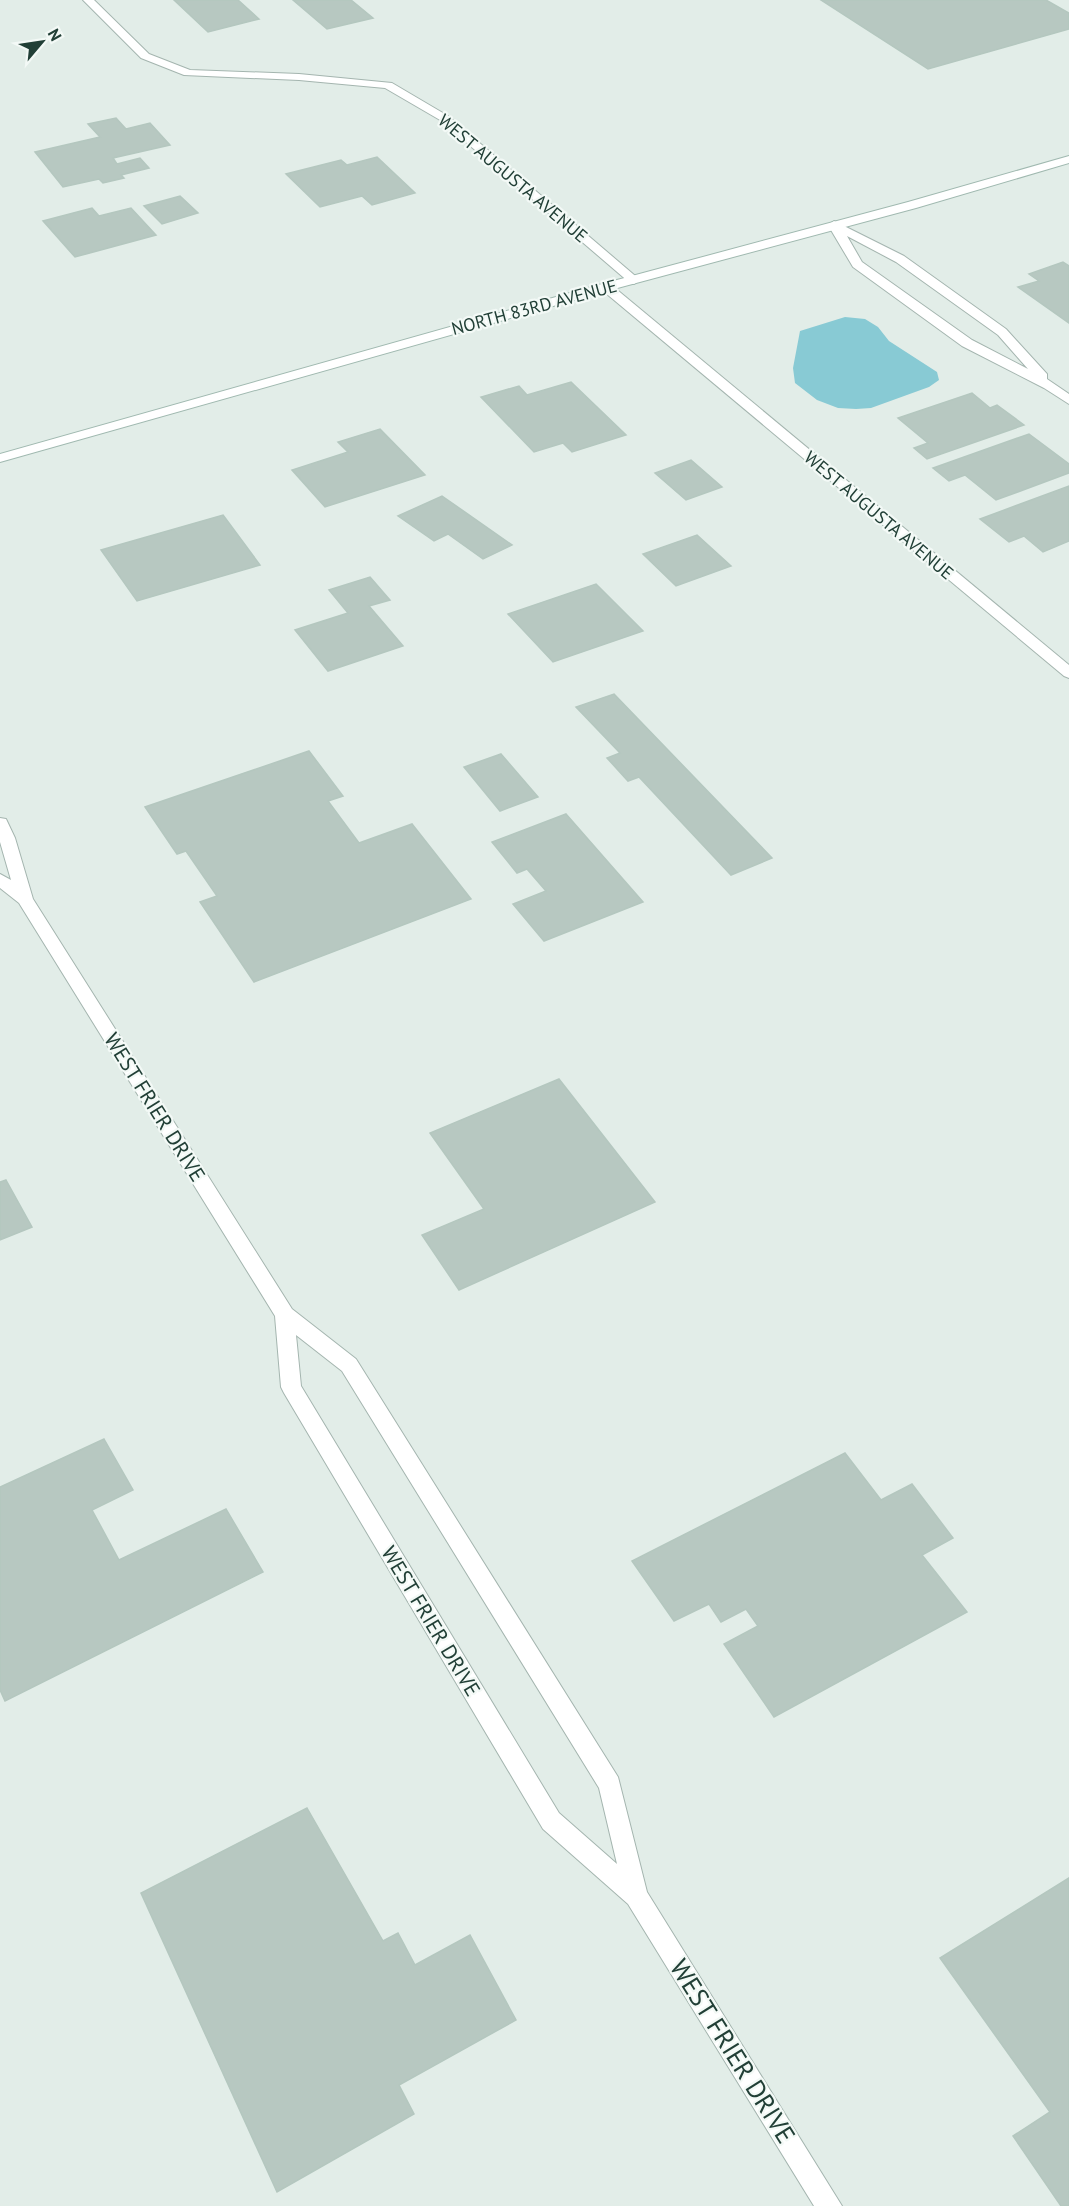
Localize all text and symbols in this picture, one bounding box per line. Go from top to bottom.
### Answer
north arrow [12,12,72,72]
text: N [44,25,66,44]
street label: WEST AUGUSTA AVENUE [434,109,592,247]
street label: NORTH 83RD AVENUE [449,274,619,340]
street label: WEST AUGUSTA AVENUE [800,446,958,584]
street label: WEST FRIER DRIVE [98,1028,212,1186]
street label: WEST FRIER DRIVE [376,1541,486,1701]
street label: WEST FRIER DRIVE [663,1953,803,2149]

